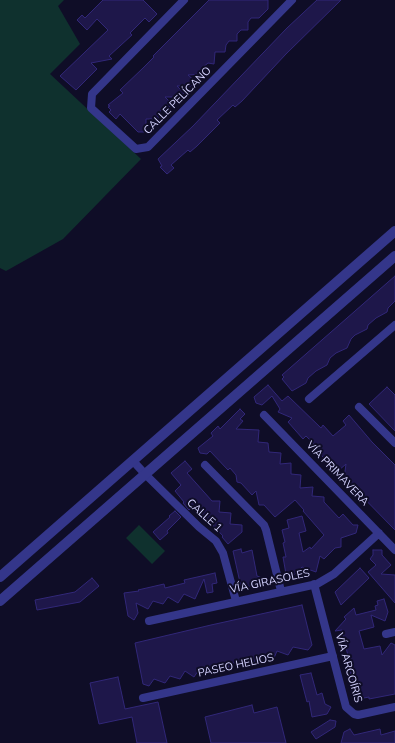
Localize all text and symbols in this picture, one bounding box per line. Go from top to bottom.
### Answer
street label: CALLE PELÍCANO [141,64,215,138]
street label: VÍA PRIMAVERA [303,439,371,509]
street label: CALLE 1 [184,497,224,535]
street label: VÍA GIRASOLES [229,567,311,597]
street label: VÍA ARCOÍRIS [332,632,364,704]
street label: PASEO HELIOS [197,652,275,680]

